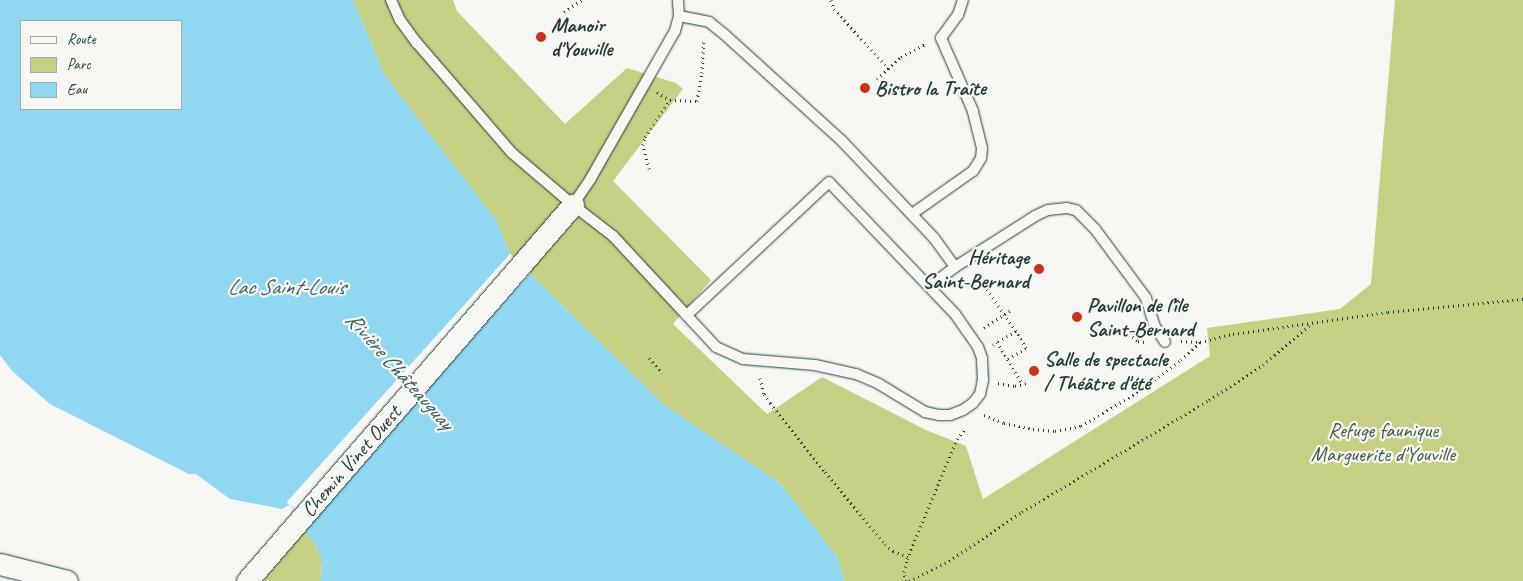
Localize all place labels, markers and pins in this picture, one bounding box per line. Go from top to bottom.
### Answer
place label: Manoir d'Youville [551,12,612,62]
marker: Manoir d'Youville [535,31,547,43]
place label: Bistro la Traîte [875,75,986,101]
marker: Bistro la Traîte [859,82,871,94]
place label: Héritage Saint-Bernard [922,244,1029,294]
marker: Héritage Saint-Bernard [1033,263,1045,275]
place label: Pavillon de l’île Saint-Bernard [1087,292,1194,342]
marker: Pavillon de l’île Saint-Bernard [1071,311,1083,323]
place label: Salle de spectacle / Théâtre d'été [1044,346,1168,396]
marker: Salle de spectacle / Théâtre d'été [1028,365,1040,377]

